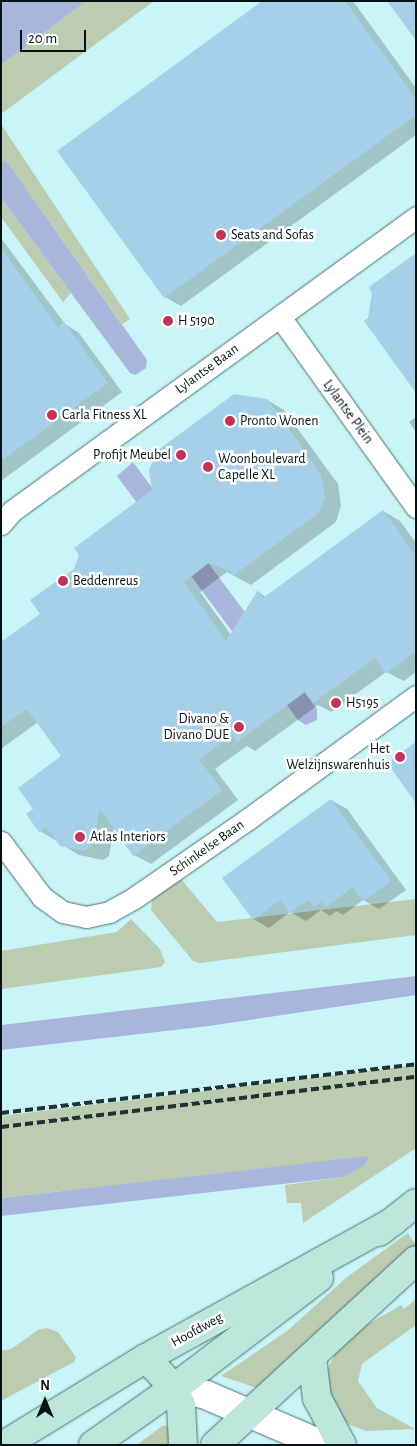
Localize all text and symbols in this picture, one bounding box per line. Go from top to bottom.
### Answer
scale bar [22,20,89,52]
text: 20 m [28,31,57,46]
place label: Seats and Sofas [231,227,314,243]
marker: Seats and Sofas [215,229,227,241]
place label: H 5190 [178,313,215,329]
marker: H 5190 [162,315,174,327]
street label: Lylantse Baan [172,340,242,398]
street label: Lylantse Plein [319,377,377,447]
place label: Carla Fitness XL [62,407,147,423]
marker: Carla Fitness XL [46,409,58,421]
place label: Pronto Wonen [240,413,319,429]
marker: Pronto Wonen [224,415,236,427]
place label: Profijt Meubel [93,447,171,463]
marker: Profijt Meubel [175,449,187,461]
place label: Woonboulevard Capelle XL [218,451,306,484]
marker: Woonboulevard Capelle XL [202,461,214,473]
place label: Beddenreus [73,573,138,589]
marker: Beddenreus [57,575,69,587]
place label: H5195 [346,695,379,711]
marker: H5195 [330,697,342,709]
place label: Divano & Divano DUE [164,711,229,744]
marker: Divano & Divano DUE [233,721,245,733]
place label: Het Welzijnswarenhuis [286,741,390,774]
marker: Het Welzijnswarenhuis [394,751,406,763]
street label: Schinkelse Baan [166,816,248,880]
place label: Atlas Interiors [90,829,166,845]
marker: Atlas Interiors [74,831,86,843]
street label: Hoofdweg [168,1309,226,1351]
north arrow [20,1376,70,1426]
text: N [40,1379,50,1393]

